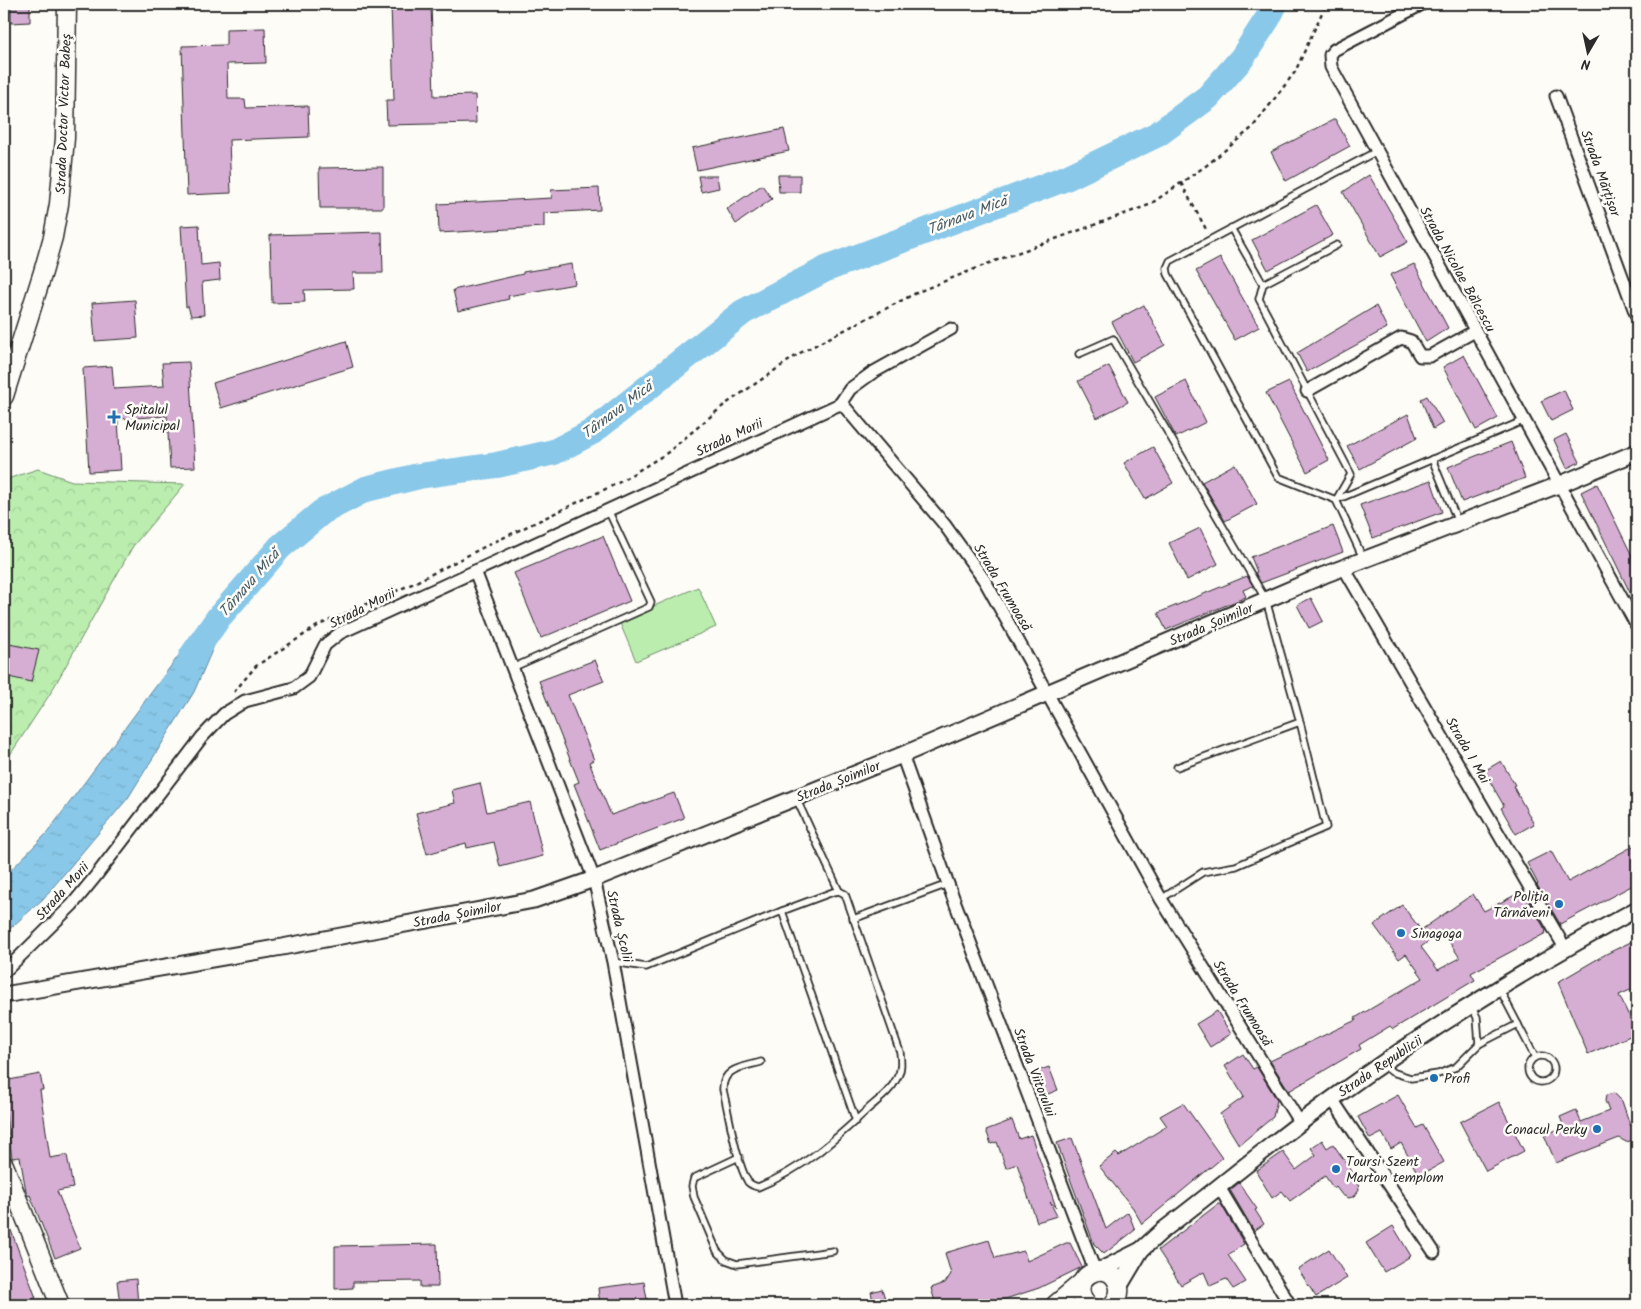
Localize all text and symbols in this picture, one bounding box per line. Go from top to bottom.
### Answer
north arrow [1564,28,1614,78]
street label: Strada Doctor Victor Babeş [50,33,78,195]
text: N [1580,52,1592,75]
street label: Strada Mărțișor [1574,127,1626,221]
water label: Târnava Mică [924,188,1014,242]
street label: Strada Nicolae Bălcescu [1413,203,1501,337]
water label: Târnava Mică [577,374,661,446]
place label: Spitalul Municipal [125,399,180,437]
marker: Spitalul Municipal [107,410,121,424]
street label: Strada Morii [692,412,767,463]
street label: Strada Frumoasă [967,540,1038,637]
water label: Târnava Mică [213,541,289,623]
street label: Strada Morii [325,582,400,635]
street label: Strada Șoimilor [1166,597,1258,652]
street label: Strada 1 Mai [1439,713,1496,789]
street label: Strada Șoimilor [793,754,885,809]
street label: Strada Morii [31,857,95,926]
place label: Poliția Târnăveni [1493,886,1550,924]
street label: Strada Școlii [600,888,638,965]
street label: Strada Șoimilor [411,895,504,934]
marker: Poliția Târnăveni [1553,898,1565,910]
place label: Sinagoga [1411,923,1462,945]
marker: Sinagoga [1395,927,1407,939]
street label: Strada Frumoasă [1207,956,1278,1052]
street label: Strada Viitorului [1007,1025,1061,1121]
street label: Strada Republicii [1334,1030,1428,1103]
place label: Profi [1444,1068,1471,1090]
marker: Profi [1428,1072,1440,1084]
place label: Conacul Perky [1505,1119,1587,1141]
marker: Conacul Perky [1591,1123,1603,1135]
place label: Toursi Szent Marton templom [1346,1151,1444,1189]
marker: Toursi Szent Marton templom [1330,1163,1342,1175]

